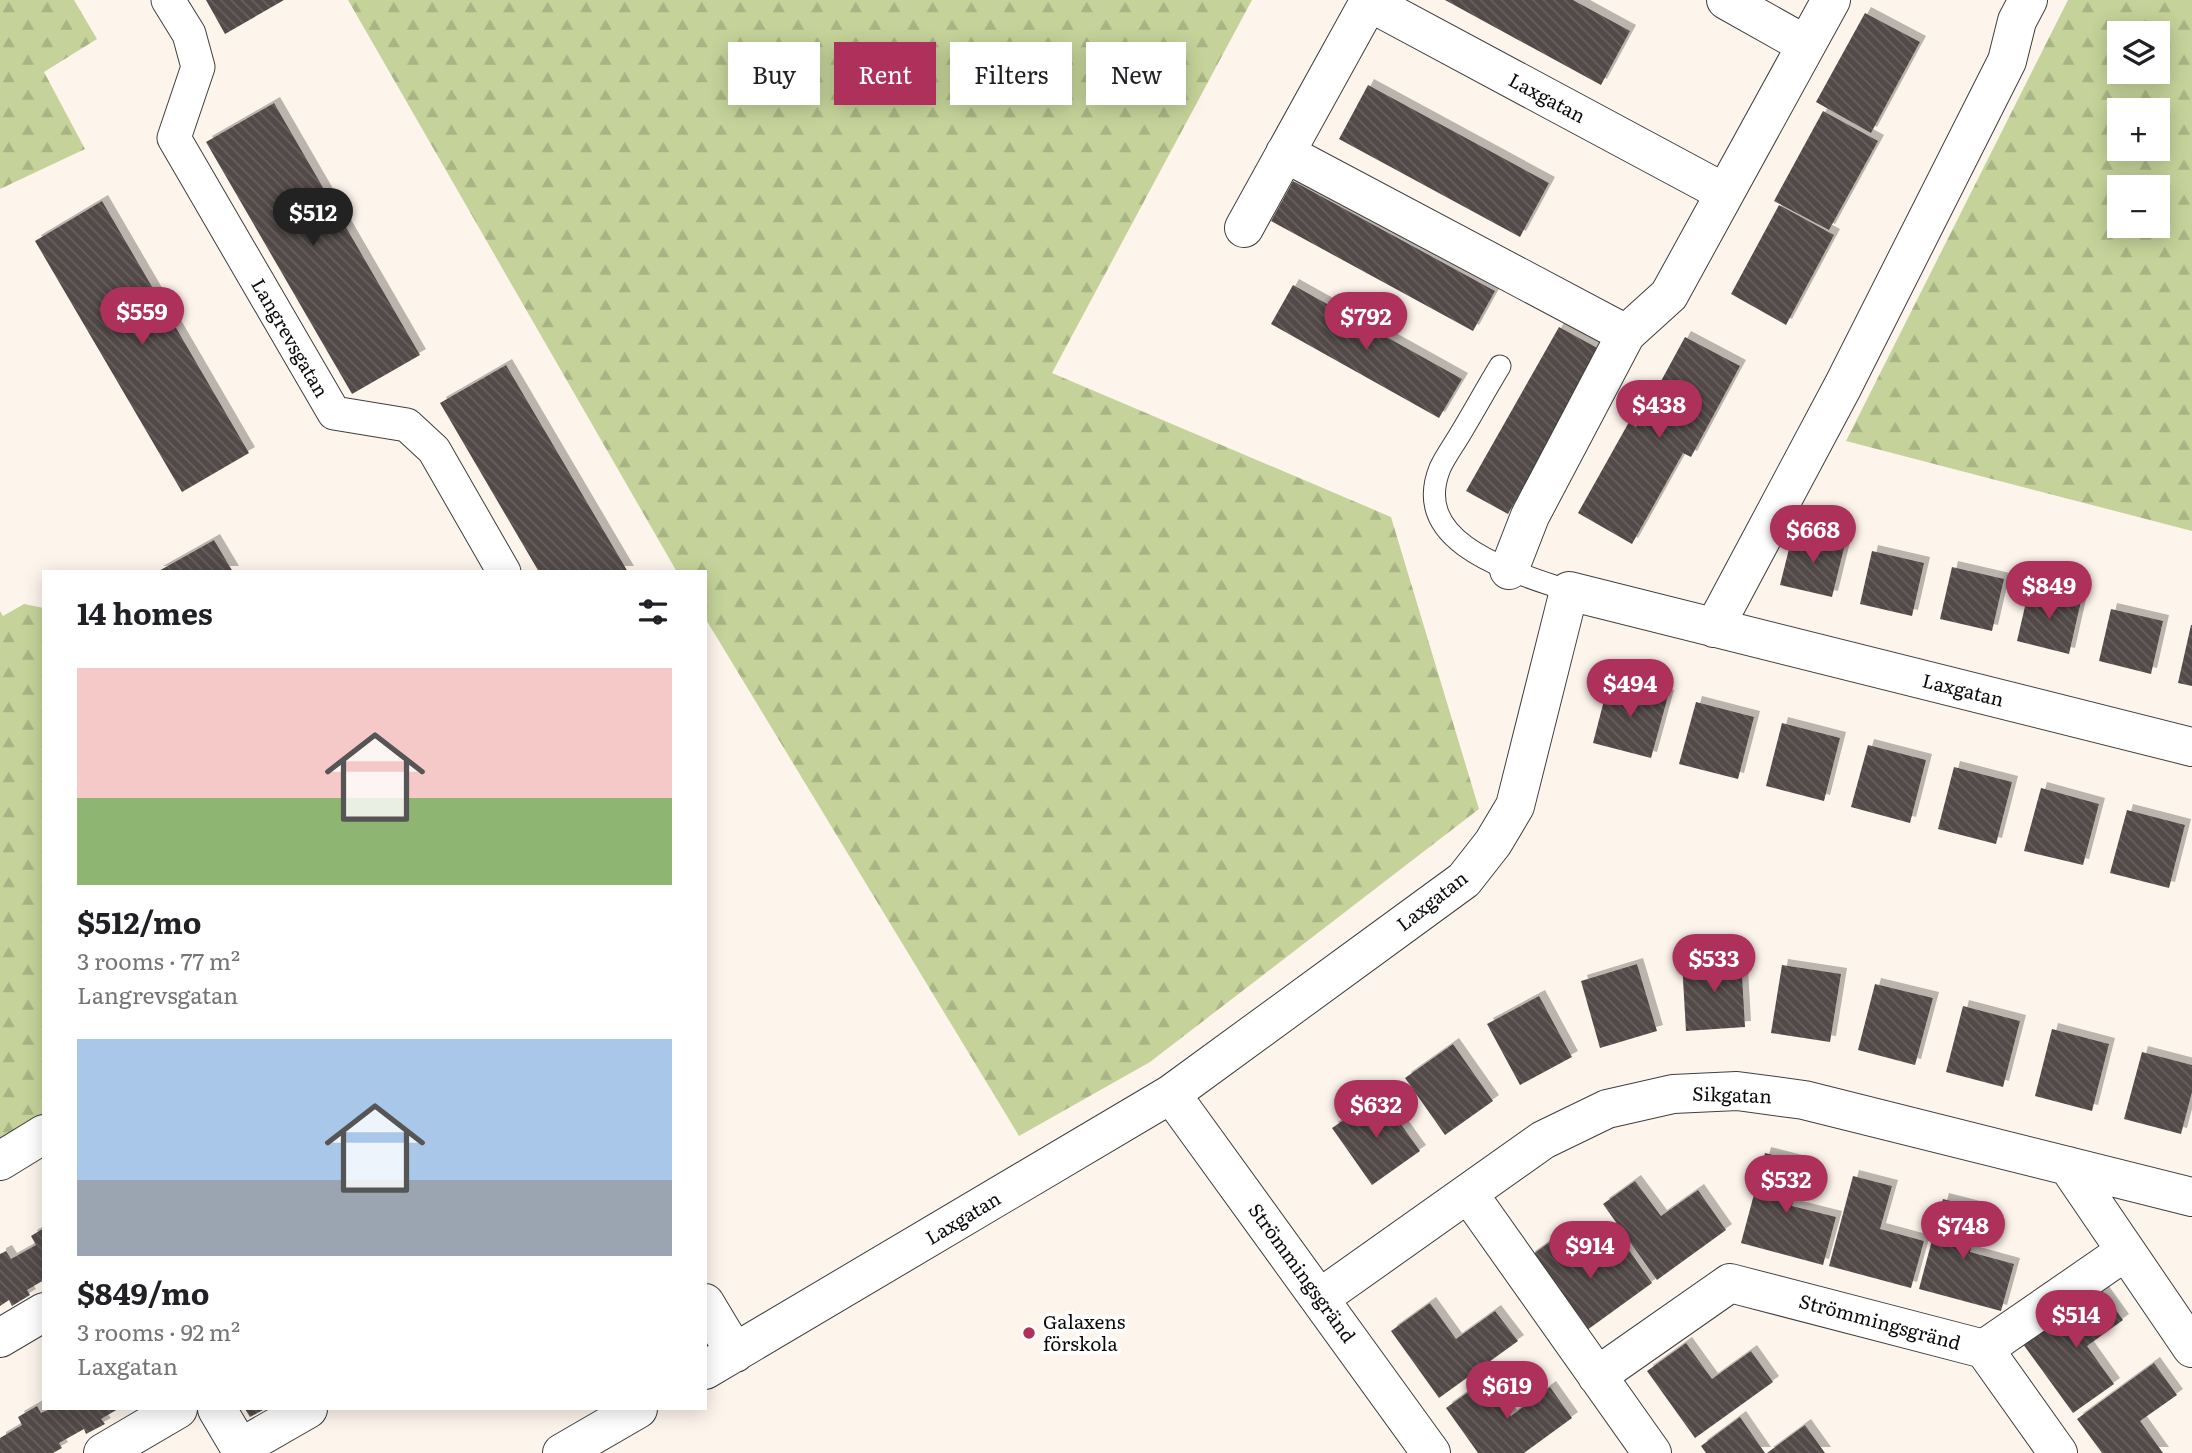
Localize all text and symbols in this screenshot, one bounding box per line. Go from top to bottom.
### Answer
map controls [2107,21,2170,238]
button: layers [2107,21,2170,84]
chip: Buy [728,42,820,105]
chip: Rent [834,42,936,105]
chip: Filters [950,42,1072,105]
chip: New [1086,42,1186,105]
street label: Laxgatan [1504,65,1591,129]
button: + [2107,98,2170,161]
button: − [2107,175,2170,238]
pin: $512 [272,188,354,248]
text: $512 [289,194,337,228]
street label: Langrevsgatan [245,273,336,402]
pin: $559 [101,288,183,347]
pin: $792 [1325,292,1407,352]
text: $559 [116,293,168,327]
text: $792 [1340,298,1392,332]
pin: $438 [1618,380,1700,440]
text: $438 [1632,386,1686,420]
pin: $668 [1772,505,1854,565]
text: $668 [1786,511,1840,545]
pin: $849 [2008,562,2090,621]
text: $849 [2022,567,2076,601]
text: 14 homes [77,590,213,634]
icon: filters [634,593,672,631]
pin: $494 [1589,660,1671,719]
text: $494 [1603,665,1657,699]
street label: Laxgatan [1919,665,2007,713]
icon: home [312,714,438,840]
street label: Laxgatan [1390,864,1473,937]
text: $512/mo [77,899,201,943]
pin: $533 [1673,934,1755,994]
text: $533 [1688,940,1740,974]
text: 3 rooms · 77 m² [77,943,240,977]
text: Langrevsgatan [77,977,238,1011]
street label: Sikgatan [1692,1079,1772,1109]
pin: $632 [1335,1080,1417,1140]
icon: home [312,1085,438,1211]
text: $632 [1350,1086,1402,1120]
pin: $532 [1745,1156,1827,1215]
text: $532 [1761,1161,1811,1195]
street label: Laxgatan [920,1184,1005,1251]
street label: Strömmingsgränd [1243,1197,1363,1348]
pin: $748 [1922,1202,2004,1261]
text: $748 [1937,1207,1989,1241]
pin: $914 [1549,1222,1631,1281]
text: $914 [1565,1227,1615,1261]
text: $849/mo [77,1270,210,1314]
street label: Strömmingsgränd [1796,1286,1965,1356]
pin: $514 [2035,1290,2117,1350]
text: $514 [2052,1296,2100,1330]
place label: Galaxens förskola [1043,1307,1126,1357]
text: 3 rooms · 92 m² [77,1314,240,1348]
marker: Galaxens förskola [1021,1325,1037,1341]
text: Laxgatan [77,1348,178,1382]
pin: $619 [1466,1362,1548,1421]
text: $619 [1482,1367,1532,1401]

